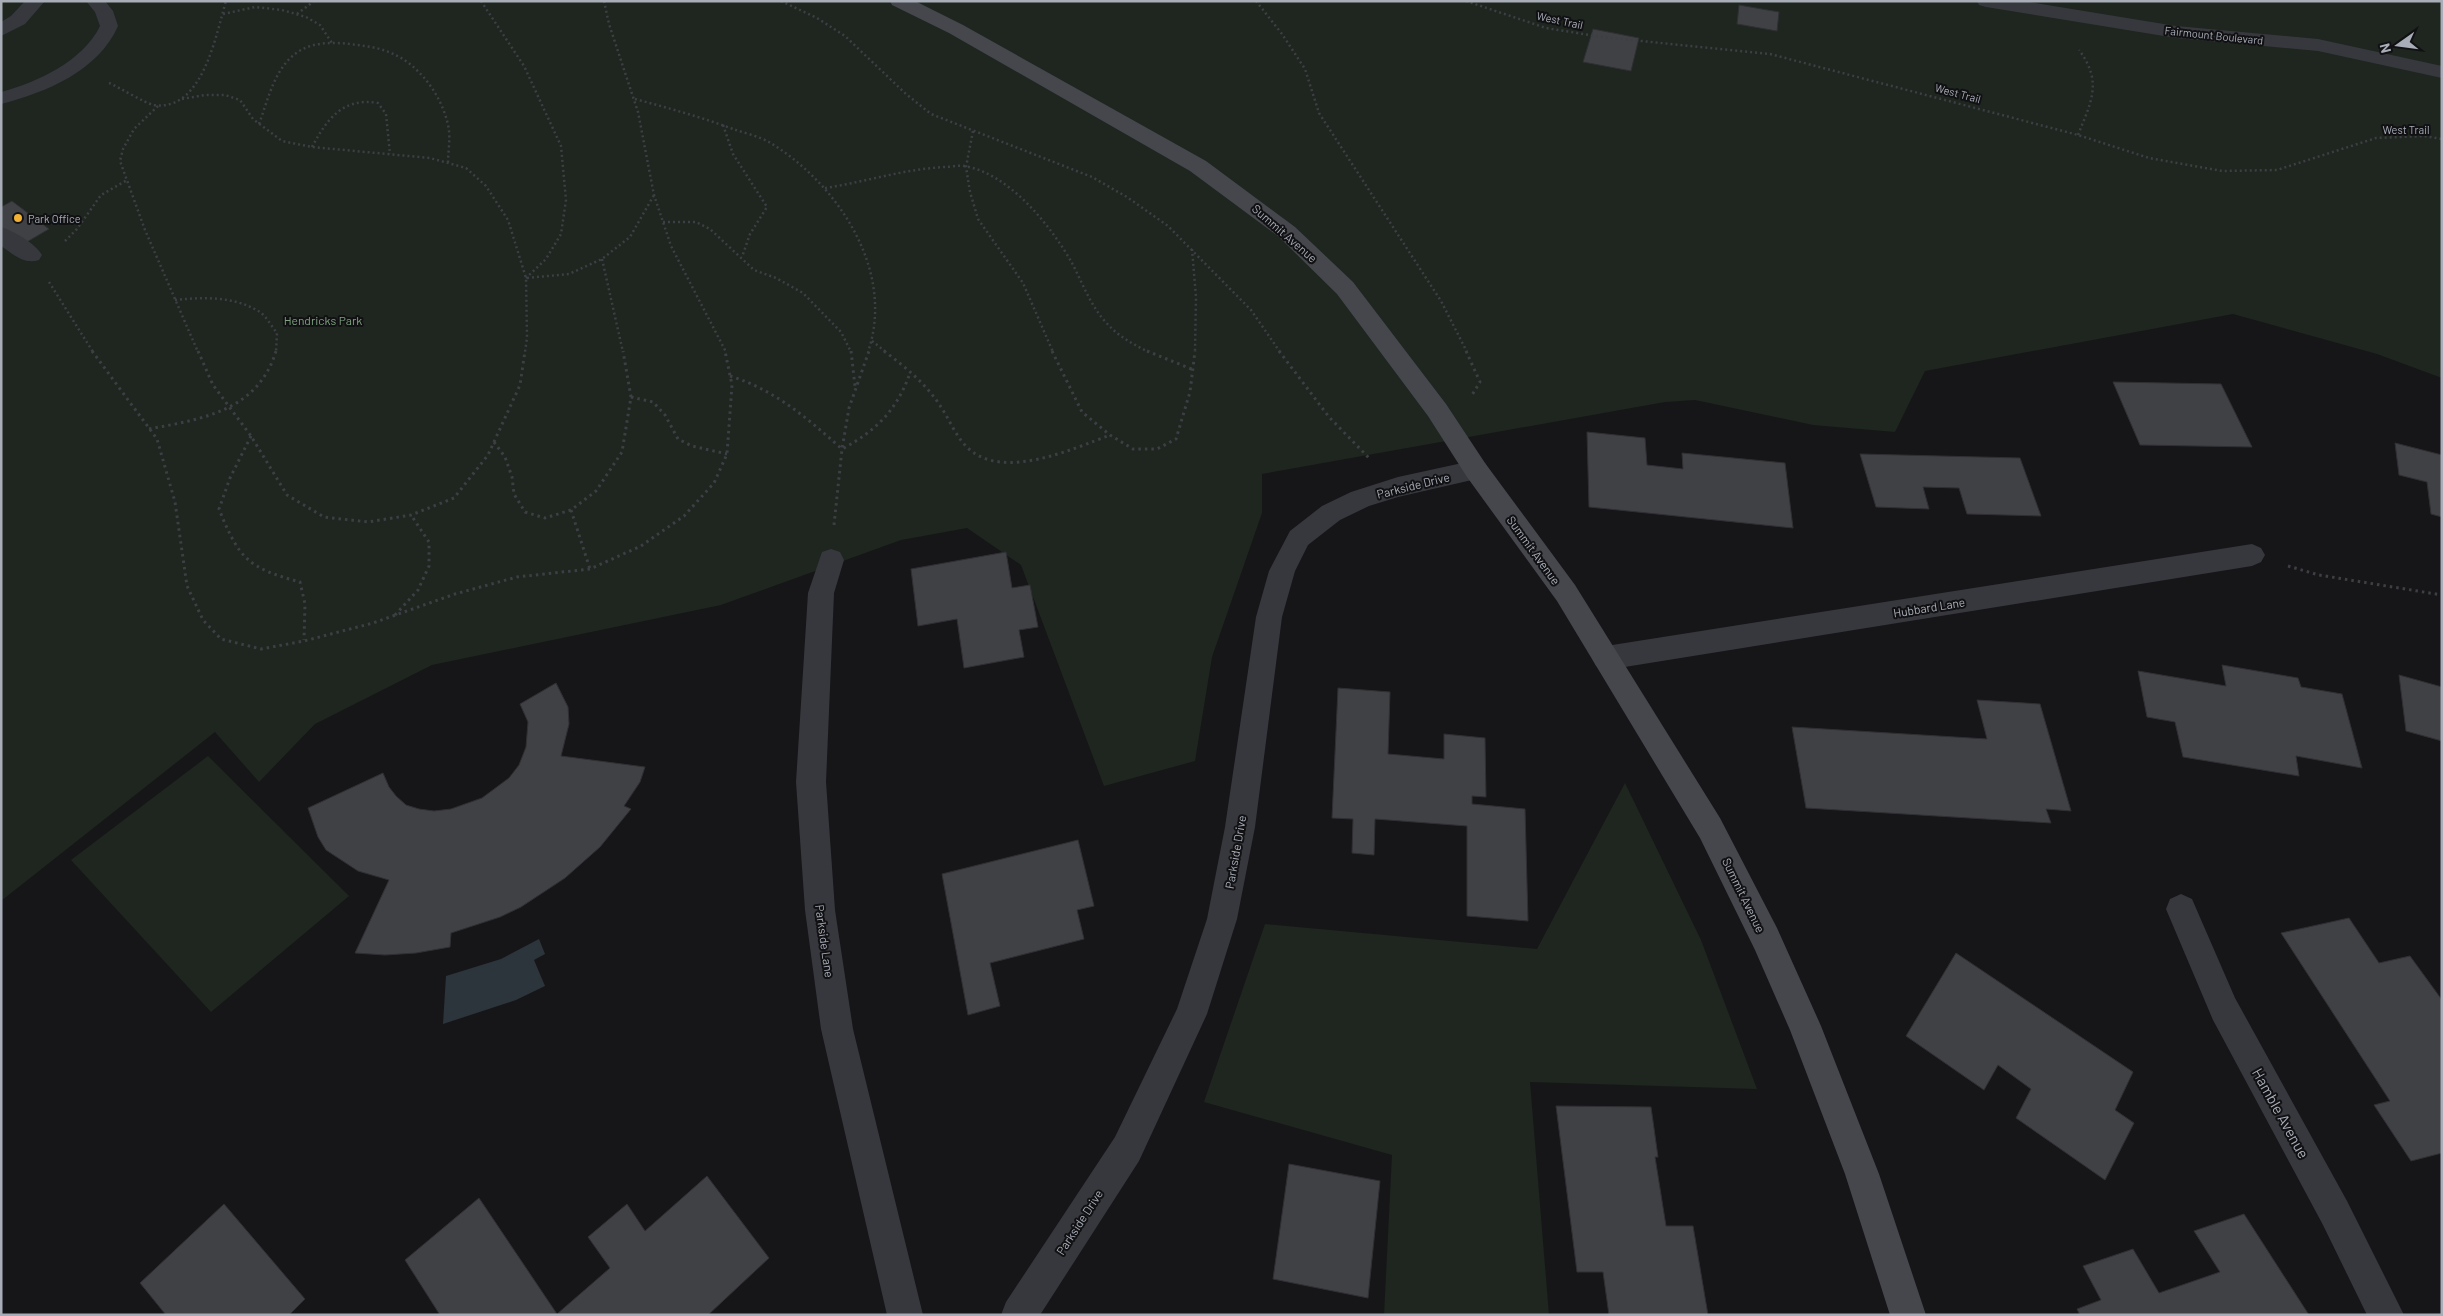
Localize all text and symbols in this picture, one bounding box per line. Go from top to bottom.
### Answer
street label: West Trail [1536,9,1584,31]
north arrow [2373,20,2423,70]
street label: Fairmount Boulevard [2164,23,2264,47]
text: N [2376,42,2394,55]
street label: West Trail [1934,81,1982,105]
street label: West Trail [2383,123,2429,136]
street label: Summit Avenue [1250,201,1320,265]
marker: Park Office [12,212,24,224]
place label: Park Office [28,212,81,225]
park label: Hendricks Park [284,313,362,327]
street label: Parkside Drive [1375,469,1451,501]
street label: Summit Avenue [1504,513,1564,587]
street label: Hubbard Lane [1892,594,1966,620]
street label: Parkside Drive [1222,814,1248,890]
street label: Summit Avenue [1720,855,1768,935]
street label: Parkside Lane [813,904,837,978]
street label: Hamble Avenue [2249,1065,2313,1161]
street label: Parkside Drive [1053,1187,1105,1257]

